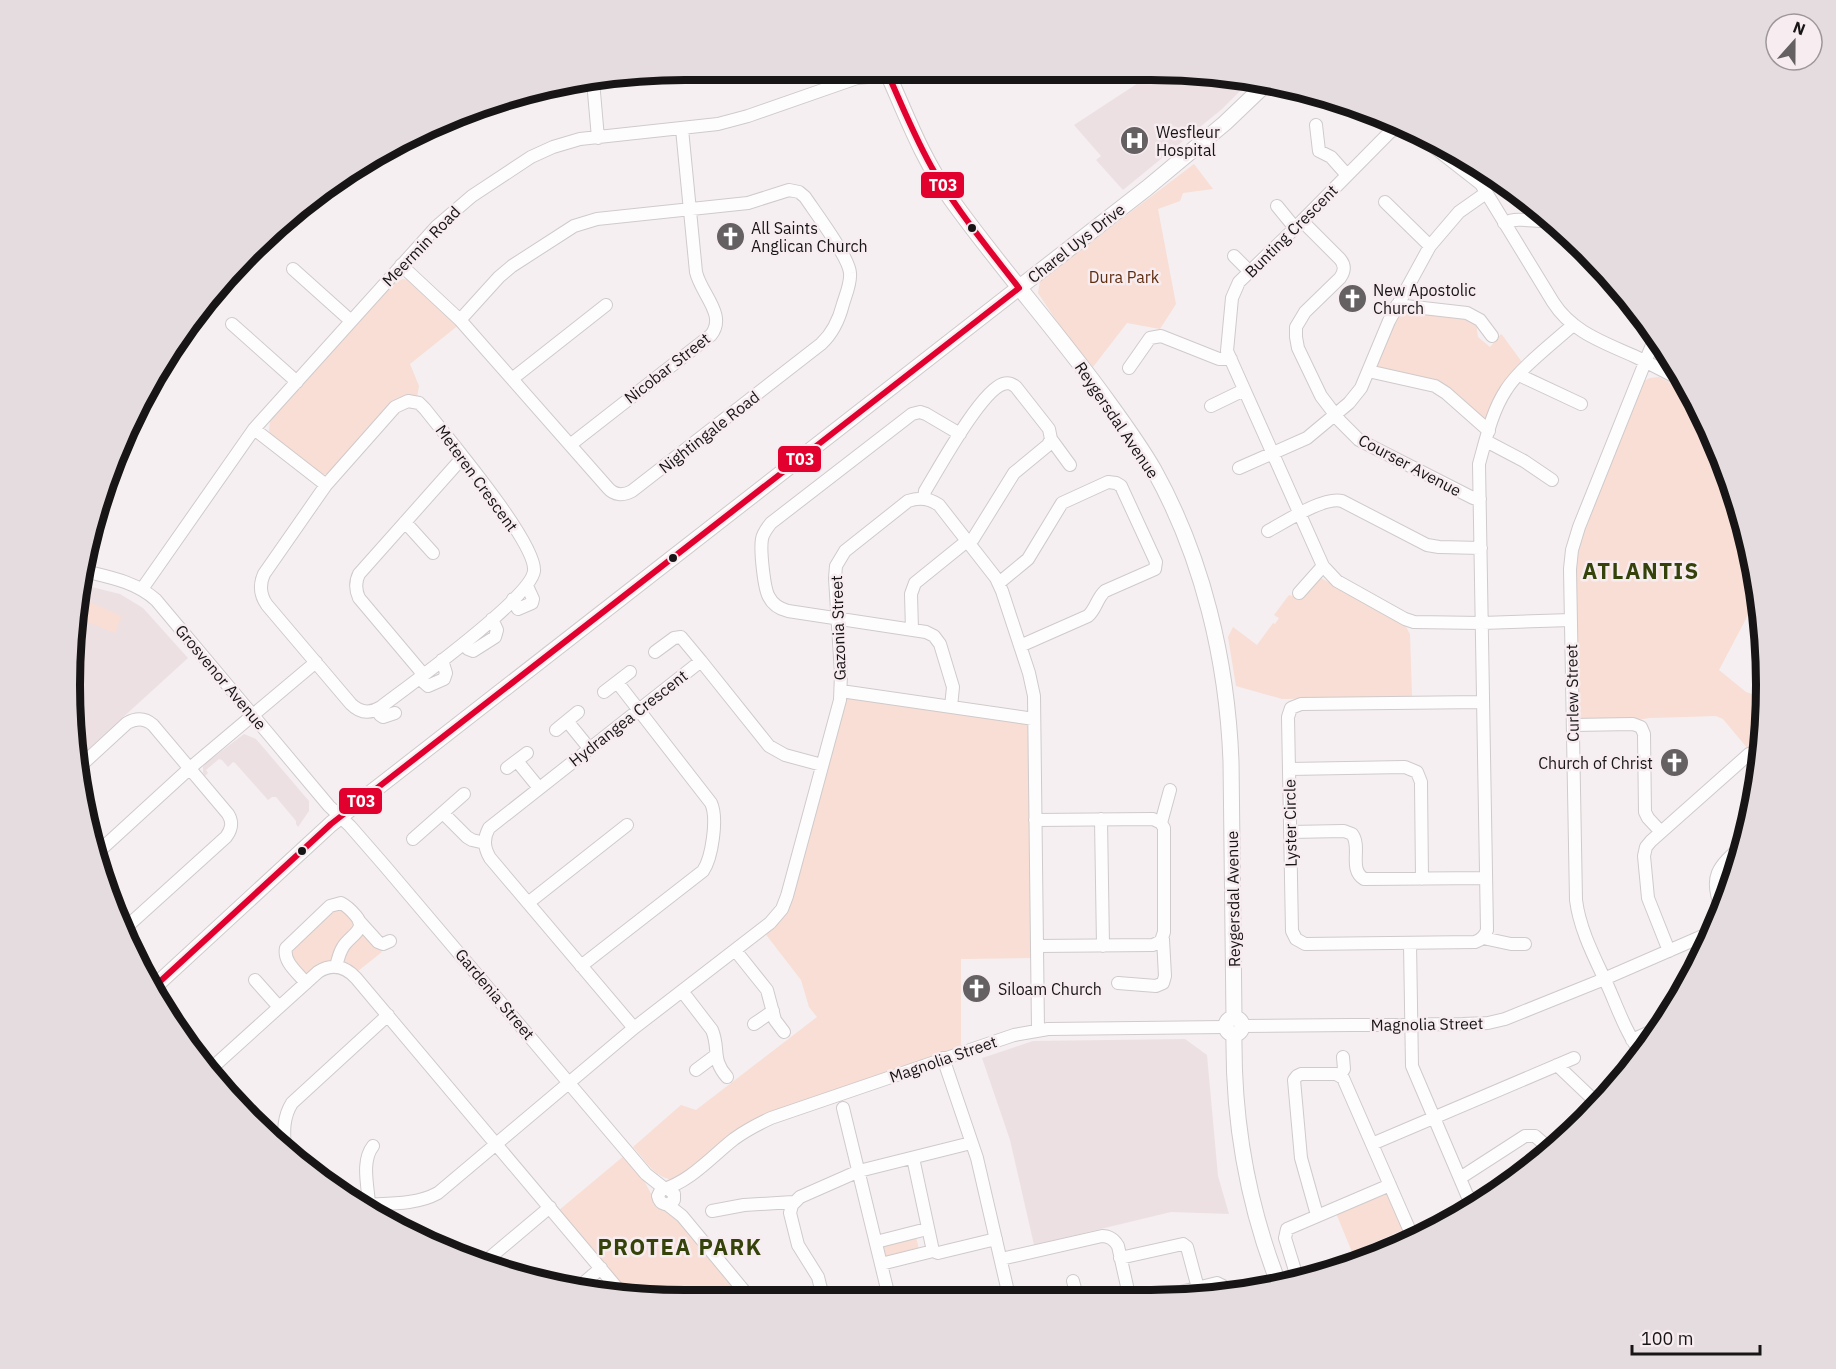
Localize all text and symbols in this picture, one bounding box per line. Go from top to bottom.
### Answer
north arrow [1764,12,1824,72]
text: N [1790,17,1808,39]
place label: Wesfleur Hospital [1156,122,1220,160]
hospital icon: Wesfleur Hospital [1119,125,1151,157]
line badge: T03 [920,171,965,199]
text: T03 [929,175,957,195]
street label: Bunting Crescent [1240,180,1342,282]
street label: Charel Uys Drive [1023,199,1129,287]
street label: Meermin Road [378,202,464,290]
place label: All Saints Anglican Church [751,218,868,256]
church icon: All Saints Anglican Church [714,221,746,253]
unlabelled marker [966,222,978,234]
park label: Dura Park [1089,267,1160,287]
place label: New Apostolic Church [1373,280,1476,318]
church icon: New Apostolic Church [1336,283,1368,315]
street label: Nicobar Street [620,328,714,408]
street label: Reygersdal Avenue [1071,358,1164,482]
street label: Nightingale Road [655,387,763,477]
street label: Meteren Crescent [431,421,523,535]
street label: Courser Avenue [1355,430,1465,501]
line badge: T03 [777,445,822,473]
text: T03 [786,449,814,469]
unlabelled marker [667,552,679,564]
district label: ATLANTIS [1582,556,1700,585]
street label: Gazonia Street [826,575,850,681]
street label: Grosvenor Avenue [171,620,271,734]
street label: Curlew Street [1561,644,1583,742]
street label: Hydrangea Crescent [565,665,691,771]
church icon: Church of Christ [1658,747,1690,779]
place label: Church of Christ [1538,753,1653,773]
street label: Lyster Circle [1279,779,1301,867]
line badge: T03 [338,787,383,815]
text: T03 [347,791,375,811]
street label: Reygersdal Avenue [1222,830,1244,967]
unlabelled marker [296,845,308,857]
street label: Gardenia Street [451,944,539,1044]
church icon: Siloam Church [961,973,993,1005]
place label: Siloam Church [998,979,1102,999]
street label: Magnolia Street [1371,1013,1483,1035]
street label: Magnolia Street [887,1031,999,1087]
district label: PROTEA PARK [597,1232,763,1261]
scale bar [1632,1318,1760,1356]
text: 100 m [1641,1327,1693,1350]

